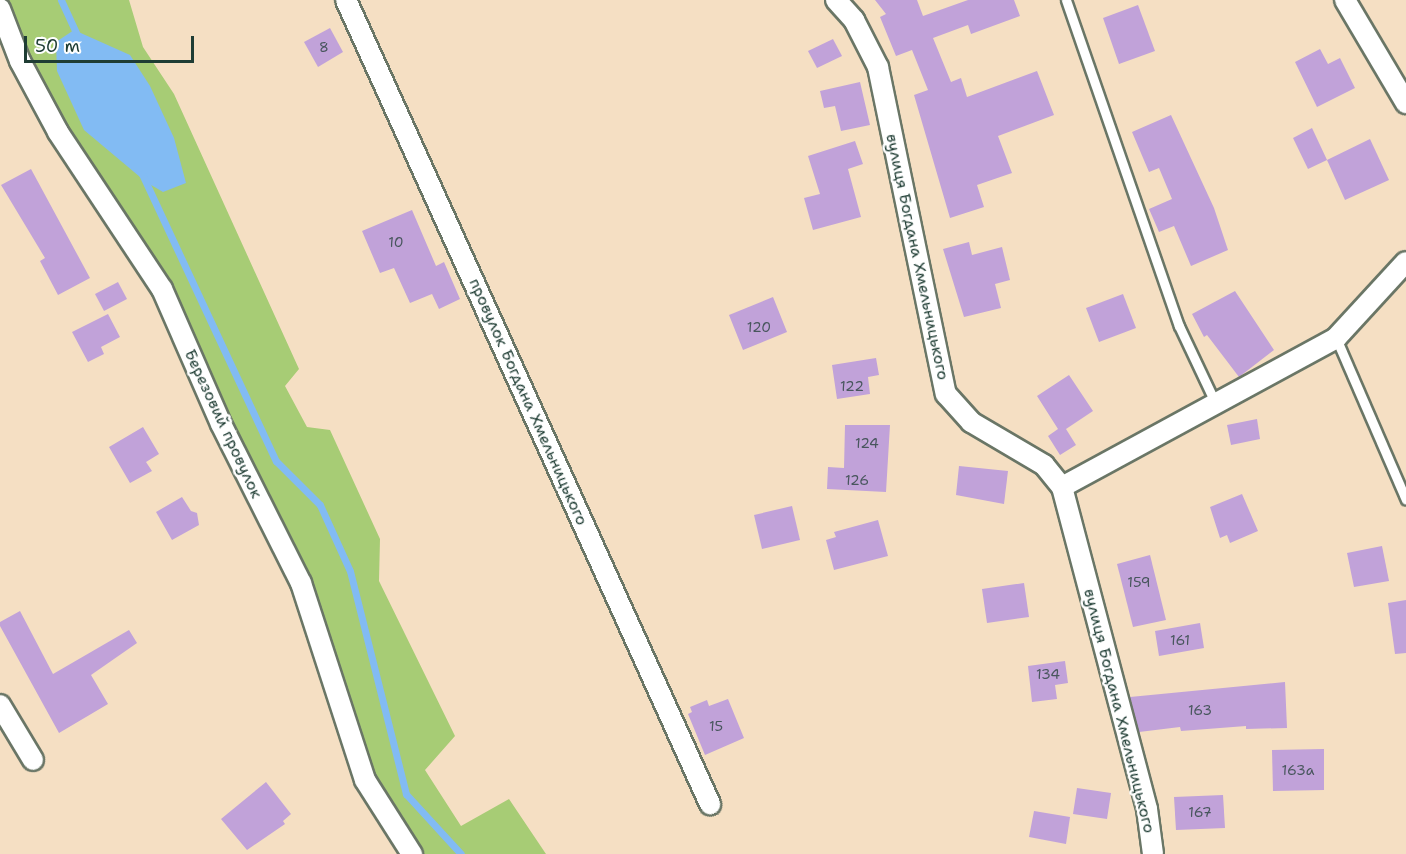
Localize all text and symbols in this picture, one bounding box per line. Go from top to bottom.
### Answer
scale bar [27,24,196,62]
text: 50 m [35,34,80,58]
house number: 8 [319,39,329,55]
street label: вулиця Богдана Хмельницького [881,132,953,382]
house number: 10 [388,234,404,250]
street label: провулок Богдана Хмельницького [465,276,591,528]
house number: 120 [747,319,771,335]
street label: Березовий провулок [180,346,266,502]
house number: 122 [840,378,864,394]
house number: 124 [855,435,879,451]
house number: 126 [845,472,869,488]
house number: 159 [1127,574,1151,590]
street label: вулиця Богдана Хмельницького [1079,587,1159,835]
house number: 161 [1170,632,1190,648]
house number: 134 [1036,666,1060,682]
house number: 163 [1188,702,1212,718]
house number: 15 [709,718,723,734]
house number: 163а [1282,762,1314,778]
house number: 167 [1188,804,1212,820]

